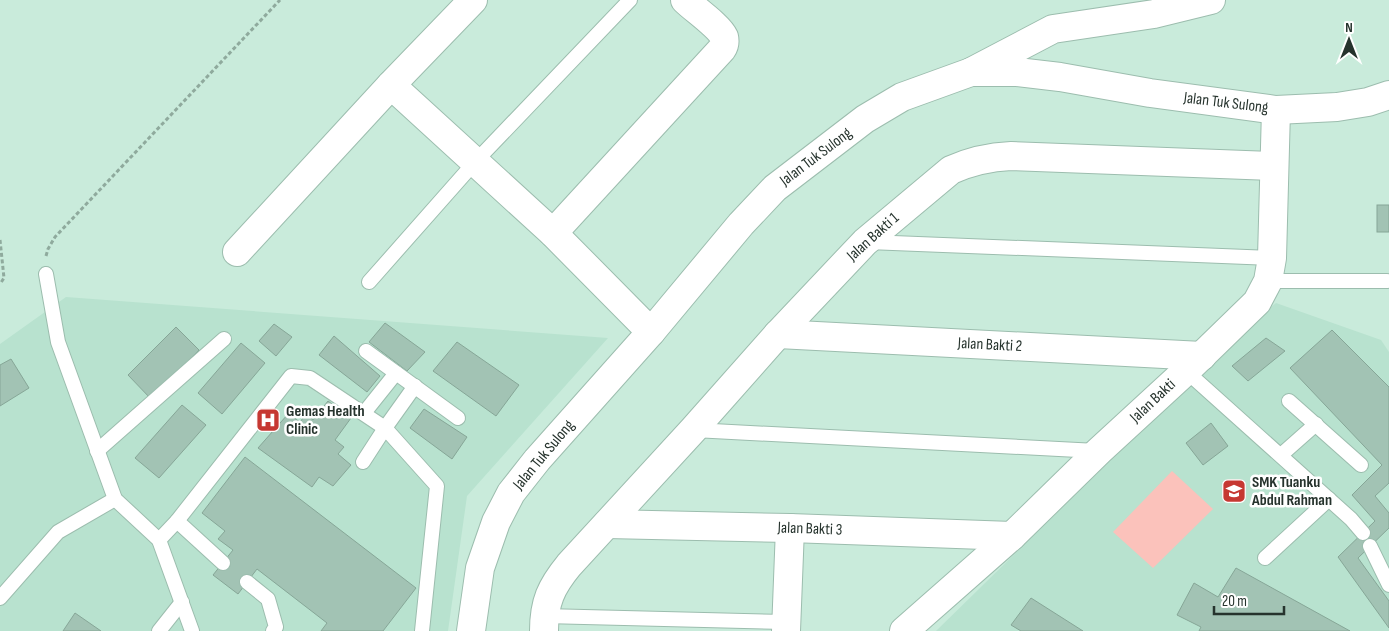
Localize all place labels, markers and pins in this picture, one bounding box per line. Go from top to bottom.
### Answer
place label: Gemas Health Clinic [286,402,365,439]
hospital icon: Gemas Health Clinic [255,407,281,433]
place label: SMK Tuanku Abdul Rahman [1251,473,1332,510]
school or university icon: SMK Tuanku Abdul Rahman [1221,478,1247,504]

